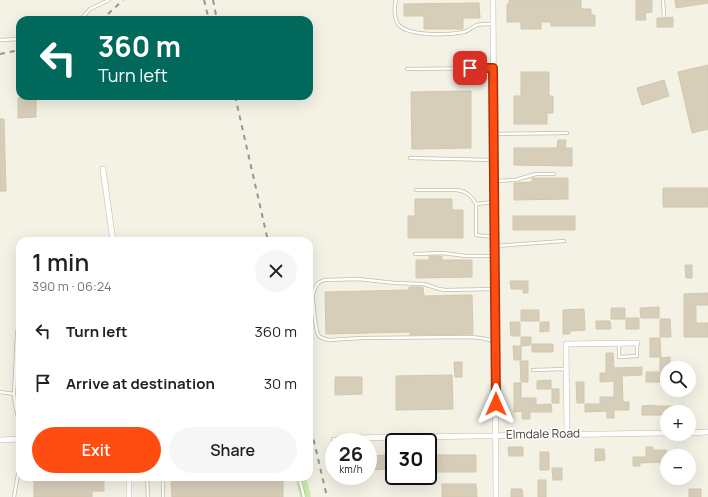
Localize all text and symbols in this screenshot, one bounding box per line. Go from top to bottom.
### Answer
text: 360 m [98,27,181,65]
icon: left [32,32,84,84]
pin [453,51,487,85]
icon: arrive [459,57,481,79]
text: Turn left [98,63,168,87]
text: 1 min [32,245,89,278]
button: close [255,250,297,292]
text: 390 m · 06:24 [32,277,112,295]
icon: left [32,320,54,342]
text: Turn left [66,321,128,342]
text: 360 m [255,321,297,342]
map controls [660,361,696,485]
button: search [660,361,696,397]
icon: arrive [32,372,54,394]
text: Arrive at destination [66,373,215,394]
text: 30 m [264,373,297,394]
position arrow [475,383,517,425]
button: + [660,405,696,441]
street label: Elmdale Road [506,424,580,443]
button: Exit [32,427,161,473]
button: Share [169,427,297,473]
speed limit sign: 30 [385,433,437,485]
text: 26 [339,440,363,467]
button: − [660,449,696,485]
text: km/h [339,462,363,476]

